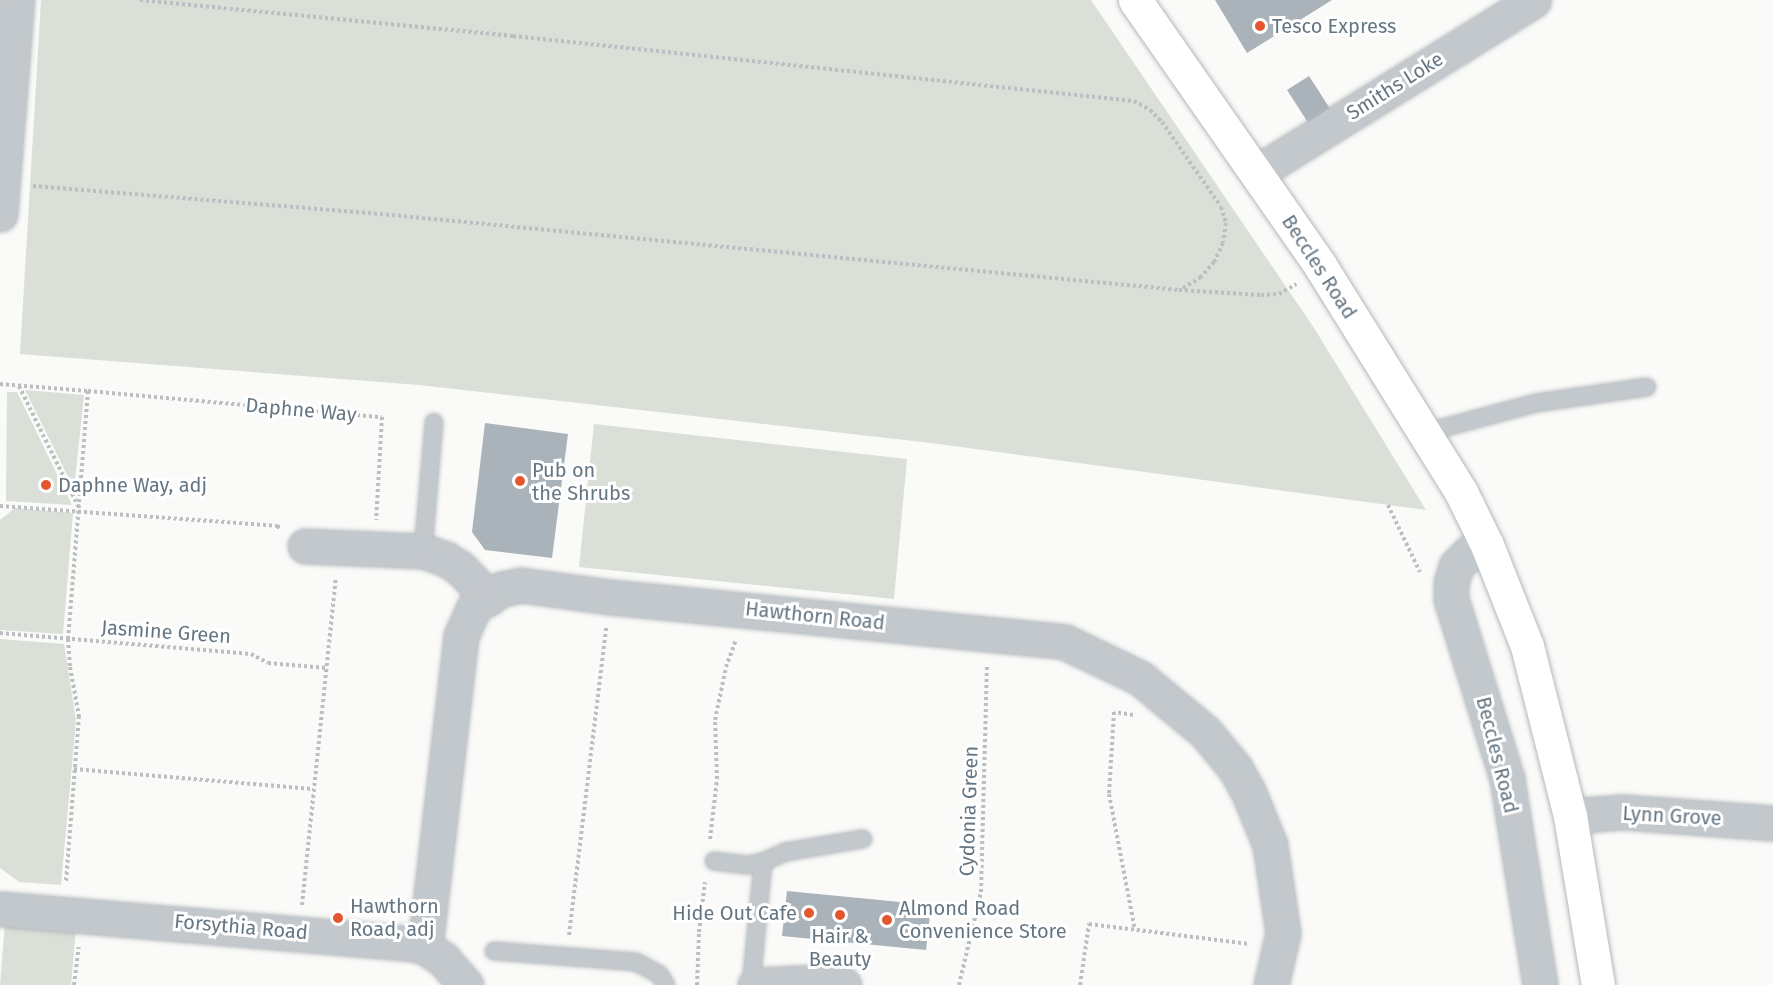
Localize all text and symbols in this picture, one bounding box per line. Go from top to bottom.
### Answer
place label: Tesco Express [1272,14,1396,38]
marker: Tesco Express [1253,19,1267,33]
street label: Smiths Loke [1342,47,1448,125]
street label: Beccles Road [1276,210,1362,324]
street label: Daphne Way [244,393,358,427]
place label: Pub on the Shrubs [532,458,630,505]
place label: Daphne Way, adj [58,473,207,497]
marker: Pub on the Shrubs [513,474,527,488]
marker: Daphne Way, adj [39,478,53,492]
street label: Hawthorn Road [744,597,886,635]
street label: Jasmine Green [100,615,232,649]
street label: Beccles Road [1471,694,1523,816]
street label: Cydonia Green [955,745,983,877]
street label: Lynn Grove [1622,801,1722,831]
place label: Hawthorn Road, adj [350,894,439,941]
place label: Almond Road Convenience Store [899,897,1067,944]
place label: Hide Out Cafe [672,901,797,925]
marker: Hide Out Cafe [802,906,816,920]
marker: Hair & Beauty [833,908,847,922]
street label: Forsythia Road [173,909,309,945]
marker: Hawthorn Road, adj [331,911,345,925]
marker: Almond Road Convenience Store [880,913,894,927]
place label: Hair & Beauty [809,924,871,971]

